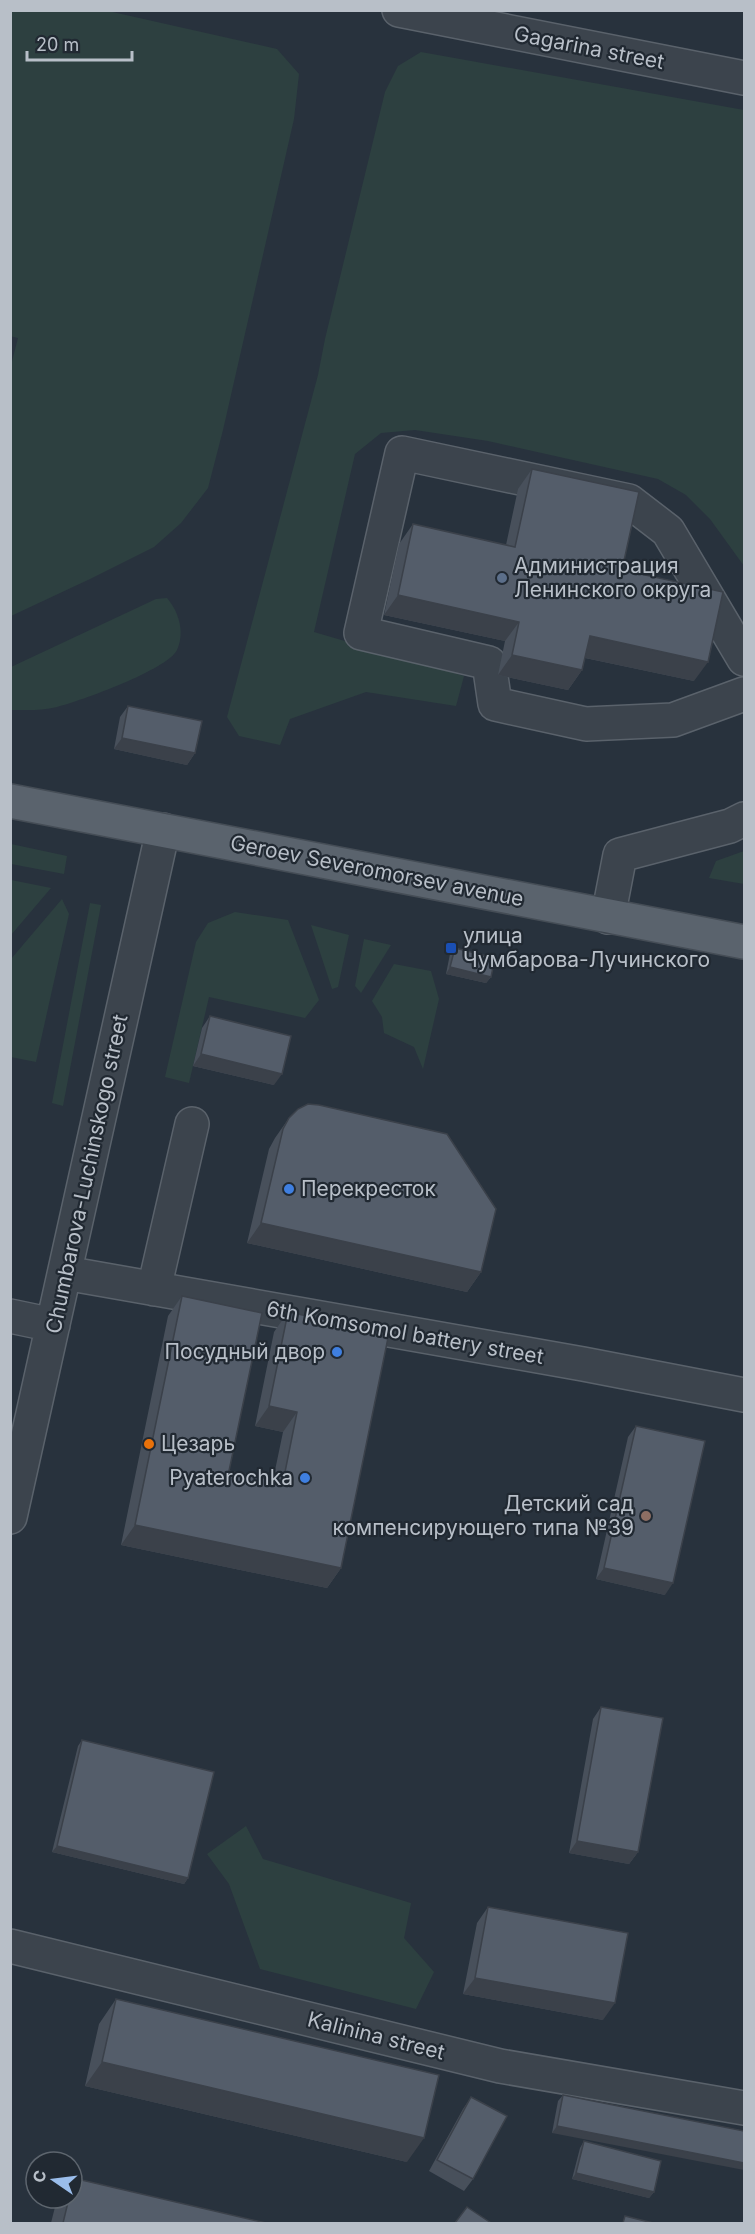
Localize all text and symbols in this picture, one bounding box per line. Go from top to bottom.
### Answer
street label: Gagarina street [512,21,666,74]
scale bar [27,24,132,62]
text: 20 m [36,34,79,55]
place label: Администрация Ленинского округа [514,553,711,602]
marker: Администрация Ленинского округа [495,571,509,585]
street label: Geroev Severomorsev avenue [228,830,526,911]
place label: улица Чумбарова-Лучинского [463,923,710,972]
marker: улица Чумбарова-Лучинского [444,941,458,955]
street label: Chumbarova-Luchinskogo street [40,1012,133,1336]
place label: Перекресток [301,1176,436,1201]
marker: Перекресток [282,1182,296,1196]
street label: 6th Komsomol battery street [265,1296,546,1369]
place label: Посудный двор [164,1339,325,1364]
marker: Посудный двор [330,1345,344,1359]
place label: Цезарь [161,1431,235,1456]
marker: Цезарь [142,1437,156,1451]
place label: Pyaterochka [169,1465,293,1490]
marker: Pyaterochka [298,1471,312,1485]
place label: Детский сад компенсирующего типа №39 [333,1491,634,1540]
marker: Детский сад компенсирующего типа №39 [639,1509,653,1523]
street label: Kalinina street [305,2006,447,2065]
north arrow [24,2150,84,2210]
text: С [28,2168,51,2185]

